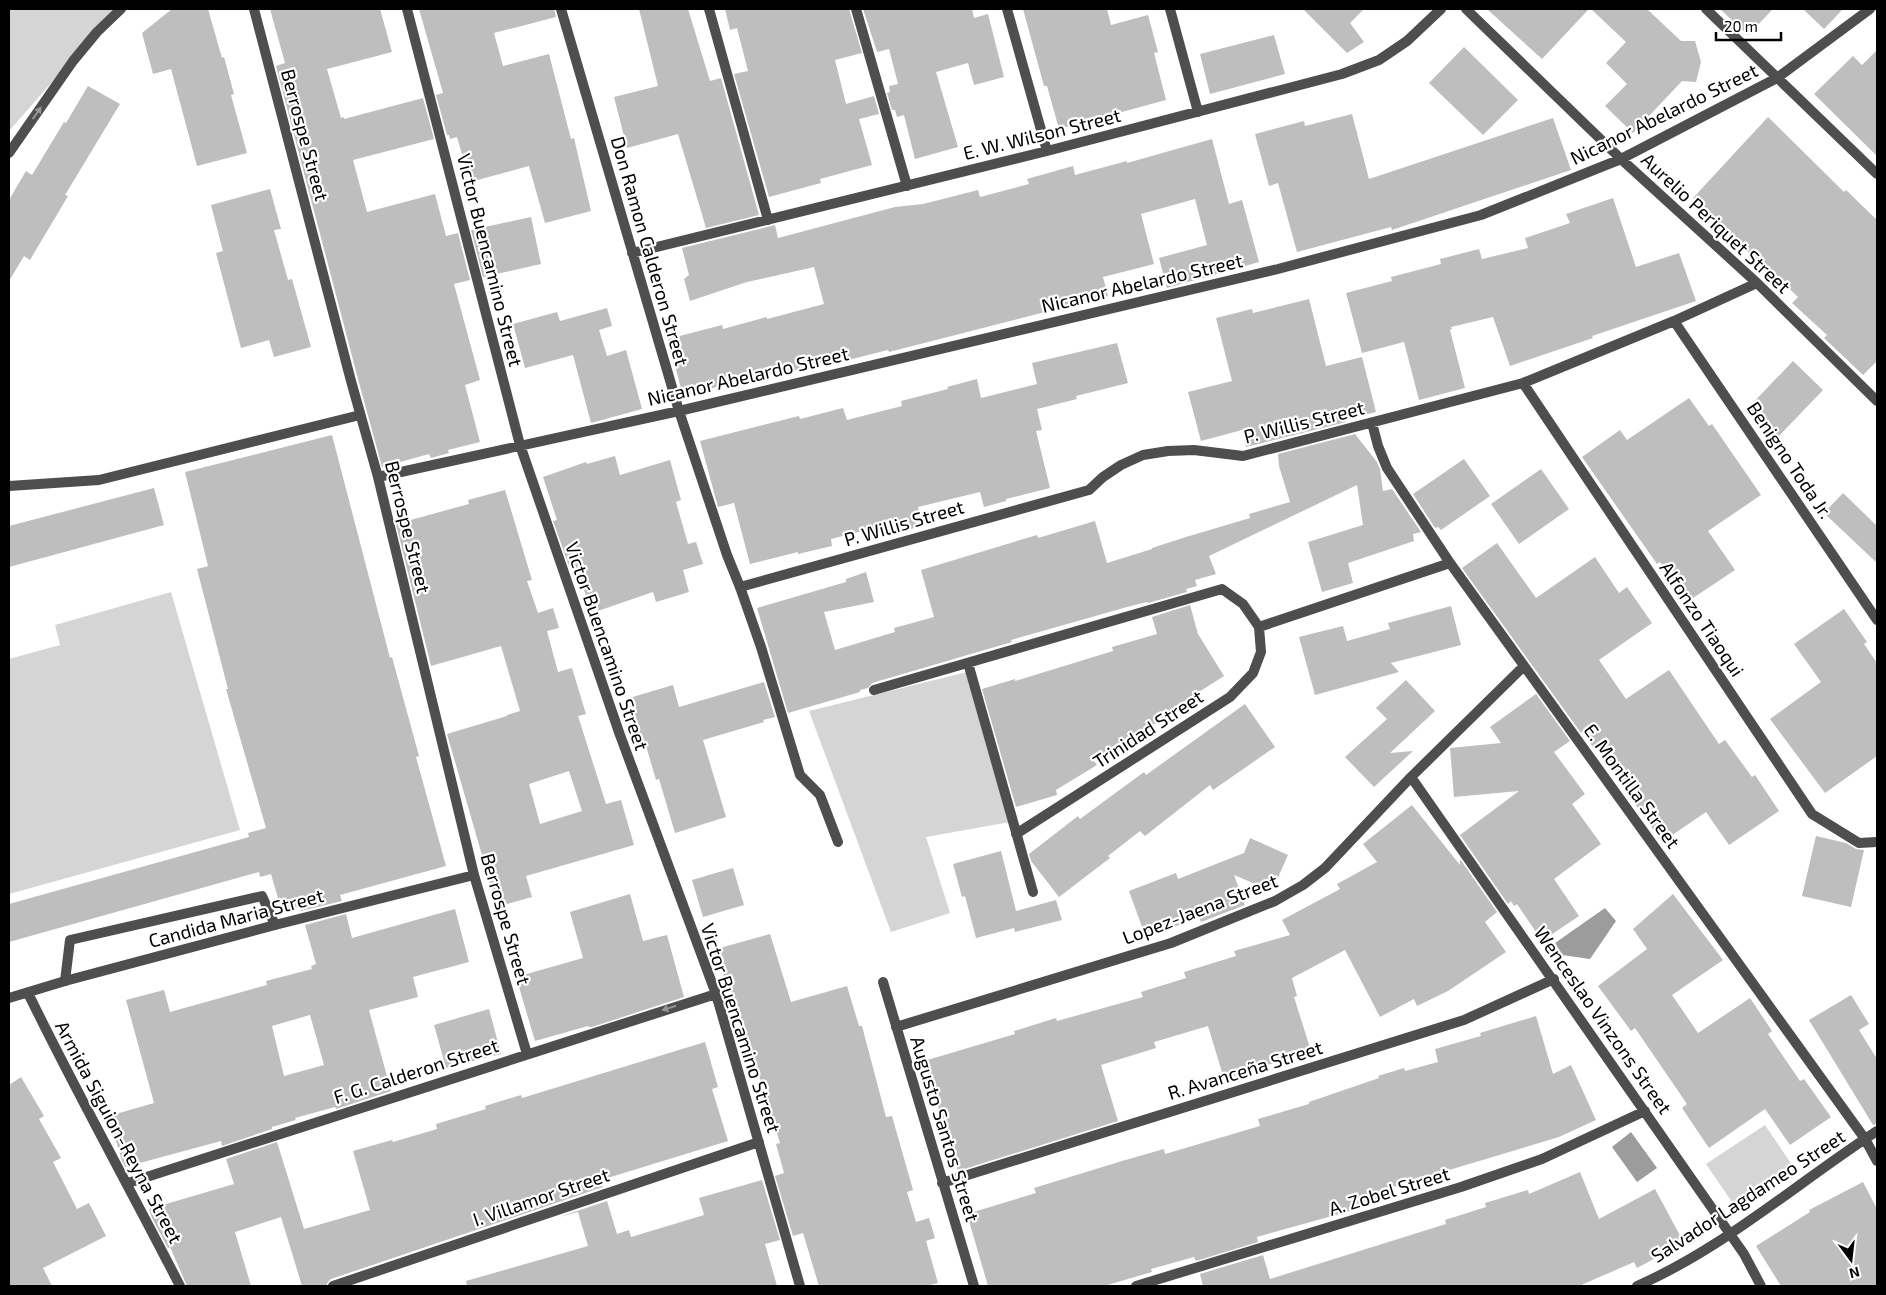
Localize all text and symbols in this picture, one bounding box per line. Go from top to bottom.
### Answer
scale bar [1716,10,1781,42]
text: 20 m [1724,17,1758,35]
street label: Nicanor Abelardo Street [1566,58,1761,169]
street label: Berrospe Street [277,66,334,203]
street label: E. W. Wilson Street [961,103,1123,164]
one-way arrow [32,106,42,120]
street label: Don Ramon Calderon Street [607,133,694,368]
street label: Aurelio Periquet Street [1637,148,1796,298]
street label: Victor Buencamino Street [453,151,528,369]
street label: Nicanor Abelardo Street [1039,248,1245,317]
street label: Nicanor Abelardo Street [645,341,851,410]
street label: P. Willis Street [1241,395,1367,448]
street label: Benigno Toda Jr. [1743,397,1838,523]
street label: Berrospe Street [381,458,436,595]
street label: P. Willis Street [841,494,966,551]
street label: Victor Buencamino Street [561,539,654,753]
street label: Alfonzo Tiaoqui [1655,557,1749,681]
street label: Trinidad Street [1088,684,1207,773]
street label: E. Montilla Street [1579,719,1685,853]
street label: Berrospe Street [477,850,536,987]
street label: Lopez-Jaena Street [1119,868,1281,949]
street label: Candida Maria Street [146,883,326,952]
street label: Victor Buencamino Street [697,920,786,1135]
street label: Wenceslao Vinzons Street [1530,921,1677,1118]
one-way arrow [662,1005,677,1013]
street label: Armida Siguion-Reyna Street [51,1017,188,1247]
street label: F. G. Calderon Street [330,1033,501,1108]
street label: Augusto Santos Street [906,1033,985,1224]
street label: R. Avanceña Street [1165,1035,1325,1104]
street label: Salvador Lagdameo Street [1646,1124,1849,1267]
street label: A. Zobel Street [1326,1161,1452,1220]
street label: I. Villamor Street [470,1162,612,1231]
north arrow [1826,1235,1876,1285]
text: N [1847,1264,1862,1283]

